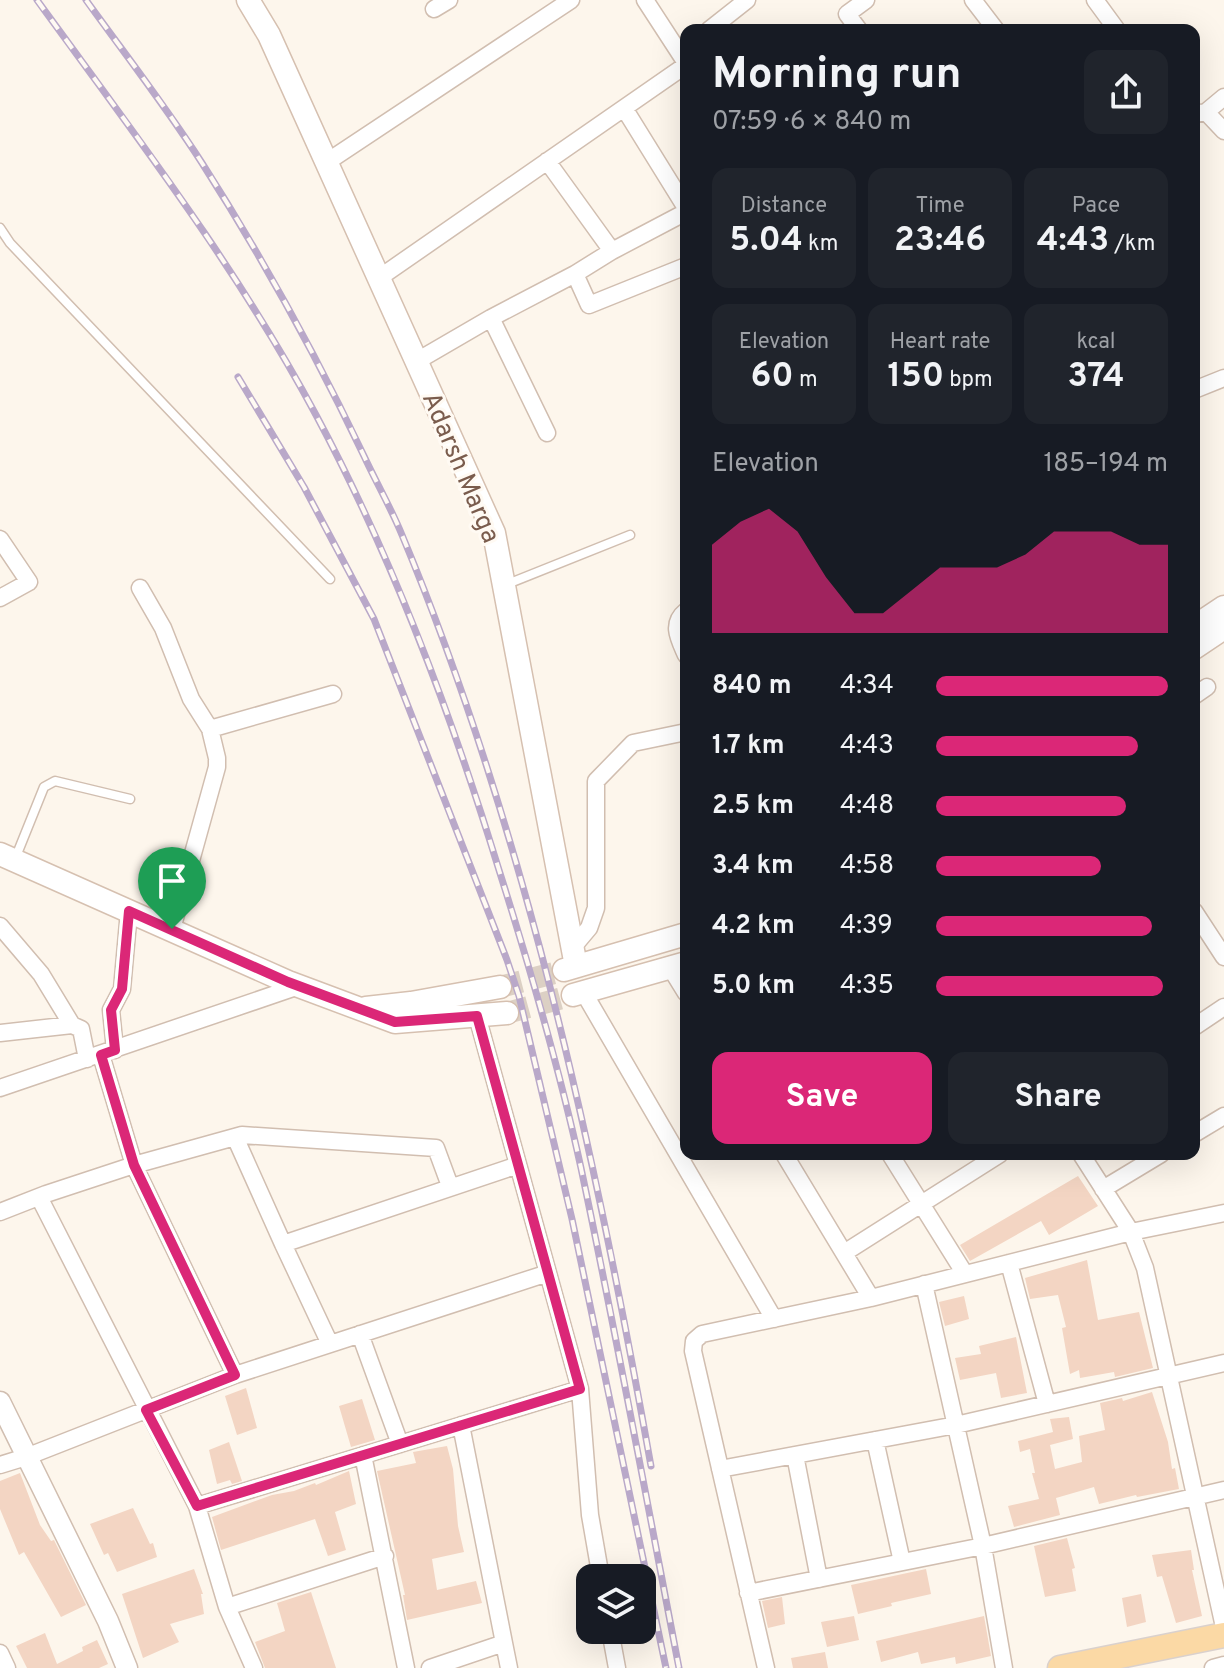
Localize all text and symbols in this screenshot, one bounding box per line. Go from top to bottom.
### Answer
text: Morning run [712,48,962,104]
button: share [1084,50,1168,134]
text: 07:59 · 6 × 840 m [712,106,911,139]
text: Distance [741,193,827,220]
text: Time [915,193,965,220]
text: Pace [1072,193,1120,220]
text: 5.04 [730,220,803,263]
text: 23:46 [894,220,986,263]
text: 4:43 [1037,220,1109,263]
text: km [803,231,838,258]
text: /km [1109,231,1155,258]
text: Elevation [739,329,829,356]
text: Heart rate [890,329,990,356]
text: kcal [1076,329,1116,356]
text: 60 [750,356,794,399]
text: 150 [887,356,944,399]
text: 374 [1067,356,1125,399]
text: m [794,367,818,394]
text: bpm [944,367,993,394]
street label: Adarsh Marga [413,387,506,548]
text: Elevation [712,448,819,481]
text: 185–194 m [1044,448,1168,481]
text: 840 m [712,670,791,703]
text: 4:34 [840,670,894,703]
text: 1.7 km [712,730,785,763]
text: 4:43 [840,730,894,763]
text: 2.5 km [712,790,794,823]
text: 4:48 [840,790,894,823]
pin [138,847,206,929]
text: 3.4 km [712,850,794,883]
text: 4:58 [840,850,894,883]
icon: arrive [150,859,194,903]
text: 4.2 km [712,910,795,943]
text: 4:39 [840,910,893,943]
text: 5.0 km [712,970,795,1003]
text: 4:35 [840,970,894,1003]
button: Save [712,1052,932,1144]
button: Share [948,1052,1168,1144]
map controls [576,1564,656,1644]
button: layers [576,1564,656,1644]

